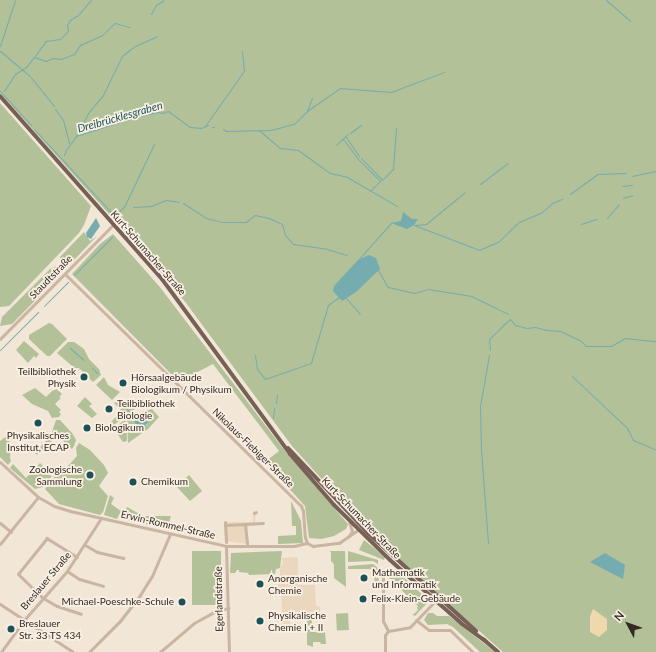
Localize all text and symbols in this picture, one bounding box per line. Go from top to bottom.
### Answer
water label: Dreibrücklesgraben [76,99,164,135]
street label: Kurt-Schumacher-Straße [108,208,188,298]
street label: Staudtstraße [27,253,75,301]
place label: Teilbibliothek Physik [18,365,76,388]
place label: Hörsaalgebäude Biologikum / Physikum [131,371,232,394]
marker: Teilbibliothek Physik [79,372,89,382]
marker: Hörsaalgebäude Biologikum / Physikum [118,378,128,388]
place label: Teilbibliothek Biologie [117,397,175,420]
marker: Teilbibliothek Biologie [104,404,114,414]
street label: Nikolaus-Fiebiger-Straße [210,406,296,490]
marker: Physikalisches Institut, ECAP [33,418,43,428]
place label: Biologikum [95,422,144,434]
marker: Biologikum [82,423,92,433]
place label: Physikalisches Institut, ECAP [7,429,69,452]
place label: Zoologische Sammlung [29,463,82,486]
marker: Zoologische Sammlung [85,470,95,480]
street label: Kurt-Schumacher-Straße [319,475,403,561]
place label: Chemikum [141,476,188,488]
marker: Chemikum [128,477,138,487]
street label: Erwin-Rommel-Straße [120,508,216,542]
street label: Breslauer Straße [18,549,74,613]
street label: Egerlandstraße [212,566,226,632]
place label: Mathematik und Informatik [372,566,437,590]
place label: Anorganische Chemie [268,572,328,596]
marker: Mathematik und Informatik [359,573,369,583]
marker: Anorganische Chemie [255,579,265,589]
place label: Felix-Klein-Gebäude [371,593,460,605]
marker: Felix-Klein-Gebäude [358,594,368,604]
place label: Michael-Poeschke-Schule [62,596,174,608]
marker: Michael-Poeschke-Schule [177,597,187,607]
north arrow [608,604,648,644]
text: N [611,608,626,623]
place label: Physikalische Chemie I + II [268,609,326,632]
marker: Physikalische Chemie I + II [255,616,265,626]
place label: Breslauer Str. 33 TS 434 [19,617,81,640]
marker: Breslauer Str. 33 TS 434 [6,624,16,634]

